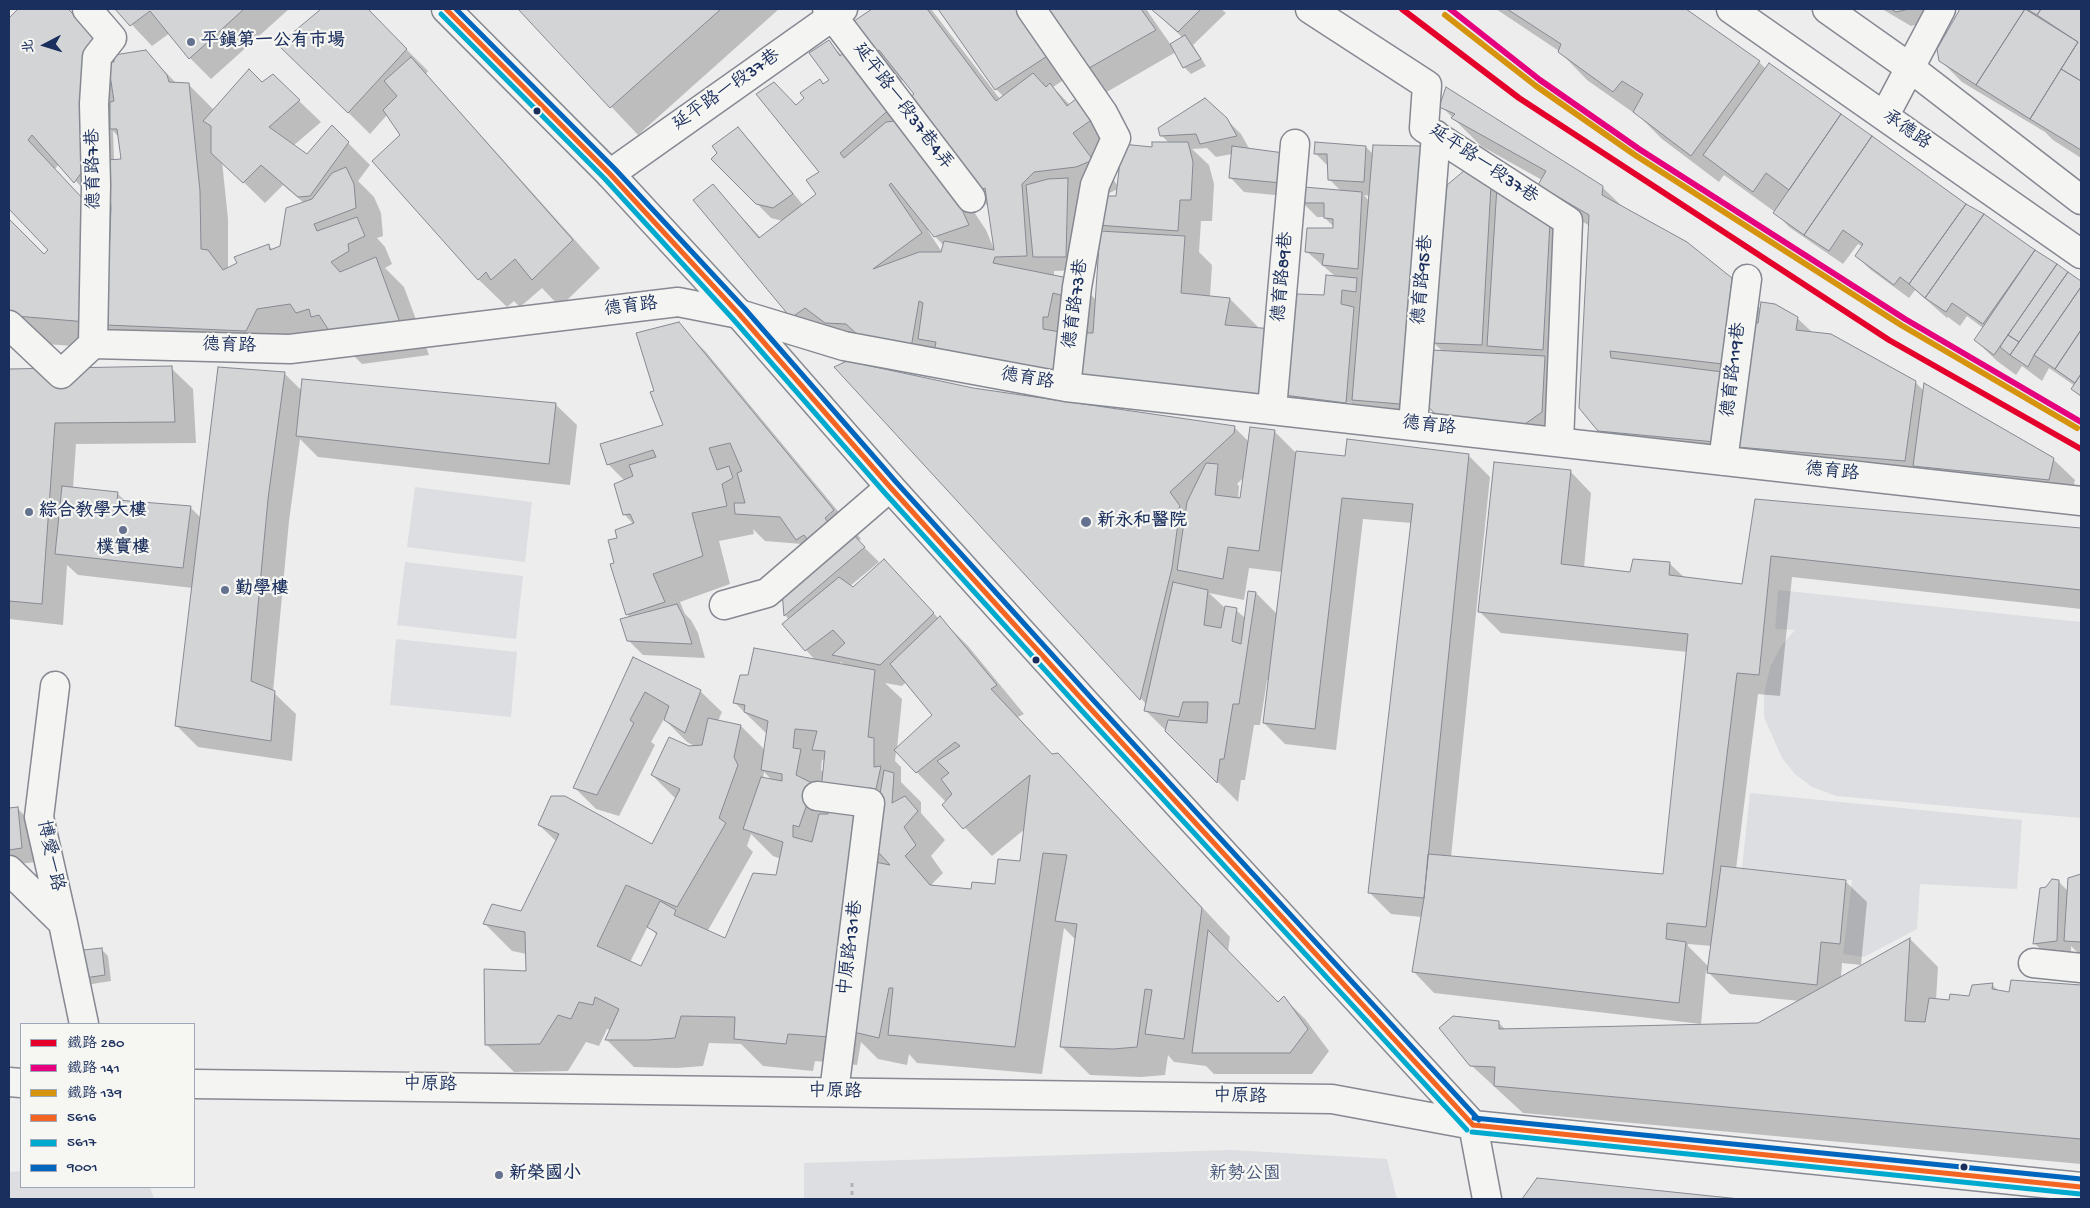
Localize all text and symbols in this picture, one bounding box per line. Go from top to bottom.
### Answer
north arrow [20,20,70,70]
place label: 平鎮第一公有市場 [201,31,345,53]
marker: 平鎮第一公有市場 [185,36,197,48]
text: 北 [20,39,39,54]
street label: 延平路一段37巷4弄 [847,39,957,175]
street label: 延平路一段37巷 [669,46,785,136]
unlabelled marker [532,106,542,116]
street label: 承德路 [1878,107,1934,155]
street label: 延平路一段37巷 [1424,121,1542,209]
street label: 德育路7巷 [83,128,107,210]
street label: 德育路89巷 [1269,231,1299,323]
street label: 德育路95巷 [1409,234,1439,326]
street label: 德育路73巷 [1060,258,1094,350]
street label: 德育路 [603,294,659,322]
street label: 德育路119巷 [1718,321,1752,419]
street label: 德育路 [202,335,256,359]
street label: 德育路 [999,365,1055,395]
street label: 德育路 [1401,413,1457,441]
street label: 德育路 [1804,459,1860,487]
place label: 綜合教學大樓 [39,501,147,523]
marker: 綜合教學大樓 [23,506,35,518]
place label: 新永和醫院 [1097,511,1187,533]
marker: 新永和醫院 [1079,515,1093,529]
marker: 樸實樓 [117,524,129,536]
place label: 樸實樓 [96,538,150,560]
place label: 勤學樓 [235,579,289,601]
marker: 勤學樓 [219,584,231,596]
unlabelled marker [1031,655,1041,665]
street label: 博愛一路 [31,819,67,893]
street label: 中原路131巷 [835,899,869,997]
legend [20,1023,195,1188]
text: 鐵路 280 [67,1035,125,1053]
text: 鐵路 141 [67,1060,120,1078]
street label: 中原路 [403,1075,457,1097]
street label: 中原路 [808,1082,862,1104]
text: 鐵路 139 [67,1085,122,1103]
street label: 中原路 [1213,1087,1267,1109]
text: 5616 [67,1109,96,1127]
text: 5617 [67,1134,96,1152]
text: 9001 [67,1159,98,1177]
unlabelled marker [1959,1162,1969,1172]
place label: 新榮國小 [509,1164,581,1186]
park label: 新勢公園 [1209,1164,1281,1186]
marker: 新榮國小 [493,1169,505,1181]

